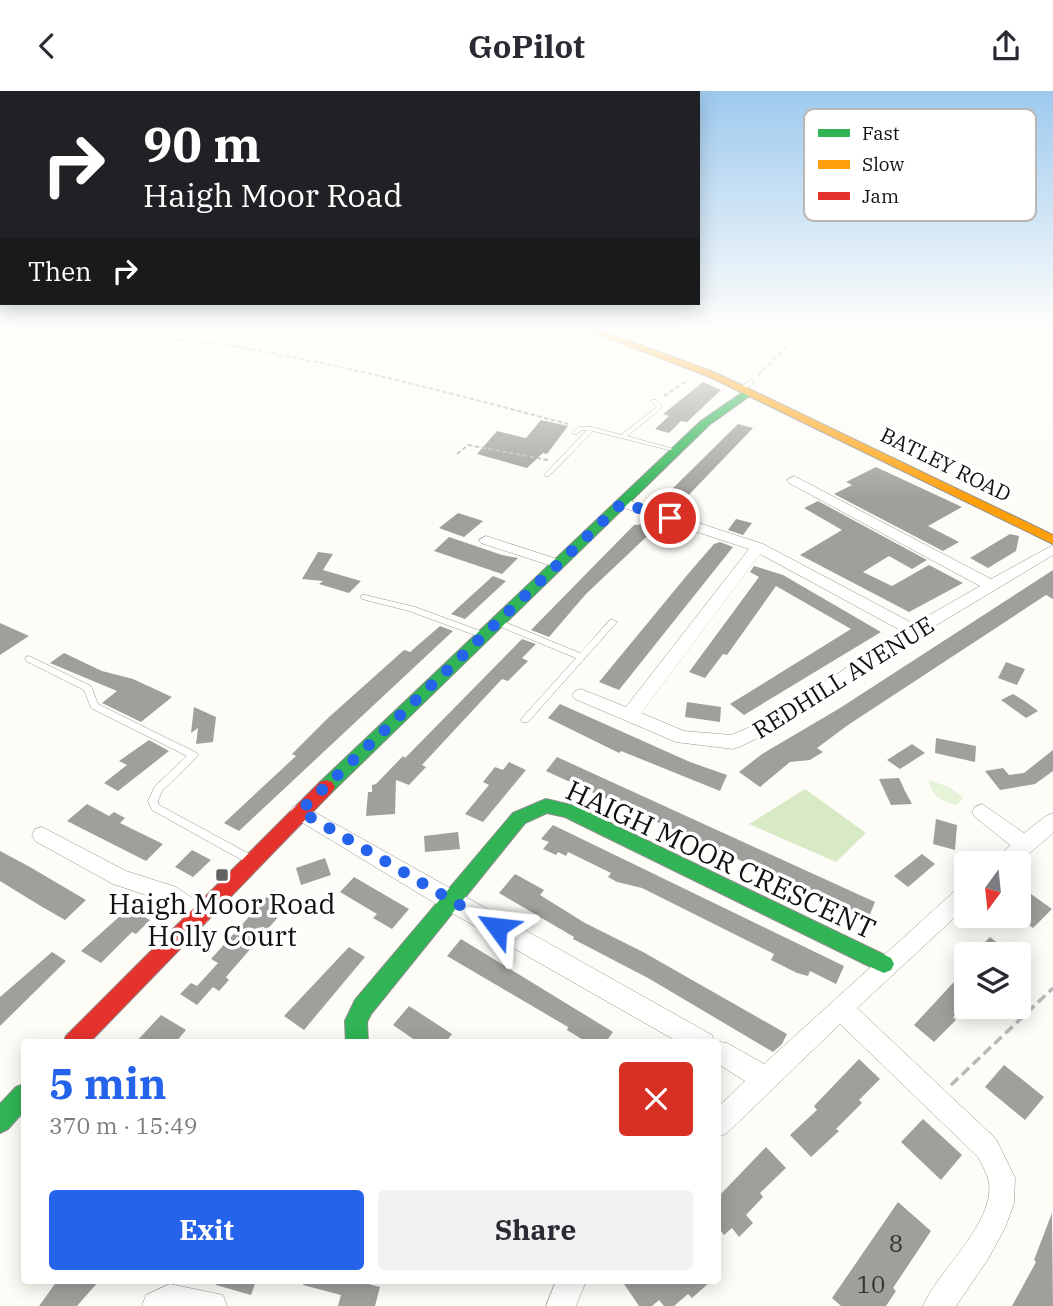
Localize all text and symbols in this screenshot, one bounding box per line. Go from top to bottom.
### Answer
text: GoPilot [468,25,585,67]
icon: back [28,27,66,65]
icon: share [987,27,1025,65]
legend [804,109,1036,221]
text: 90 m [143,112,261,175]
icon: right [28,119,119,210]
text: Fast [862,121,900,145]
text: Slow [862,152,904,176]
text: Haigh Moor Road [143,174,403,216]
text: Jam [862,184,899,208]
icon: right [106,252,144,290]
text: Then [28,254,92,288]
street label: BATLEY ROAD [876,420,1016,508]
pin [640,488,700,548]
icon: arrive [651,499,689,537]
street label: REDHILL AVENUE [746,608,940,746]
street label: HAIGH MOOR CRESCENT [560,771,882,947]
north arrow [954,851,1031,927]
map controls [954,851,1031,1019]
marker: Haigh Moor Road Holly Court [214,867,230,883]
place label: Haigh Moor Road Holly Court [108,885,336,954]
position arrow [460,890,534,964]
button: layers [954,942,1031,1019]
text: 5 min [49,1056,167,1111]
button: close [619,1062,693,1136]
text: 370 m · 15:49 [49,1110,198,1140]
button: Exit [49,1190,364,1270]
button: Share [378,1190,693,1270]
house number: 8 [889,1227,903,1259]
house number: 10 [857,1268,885,1300]

